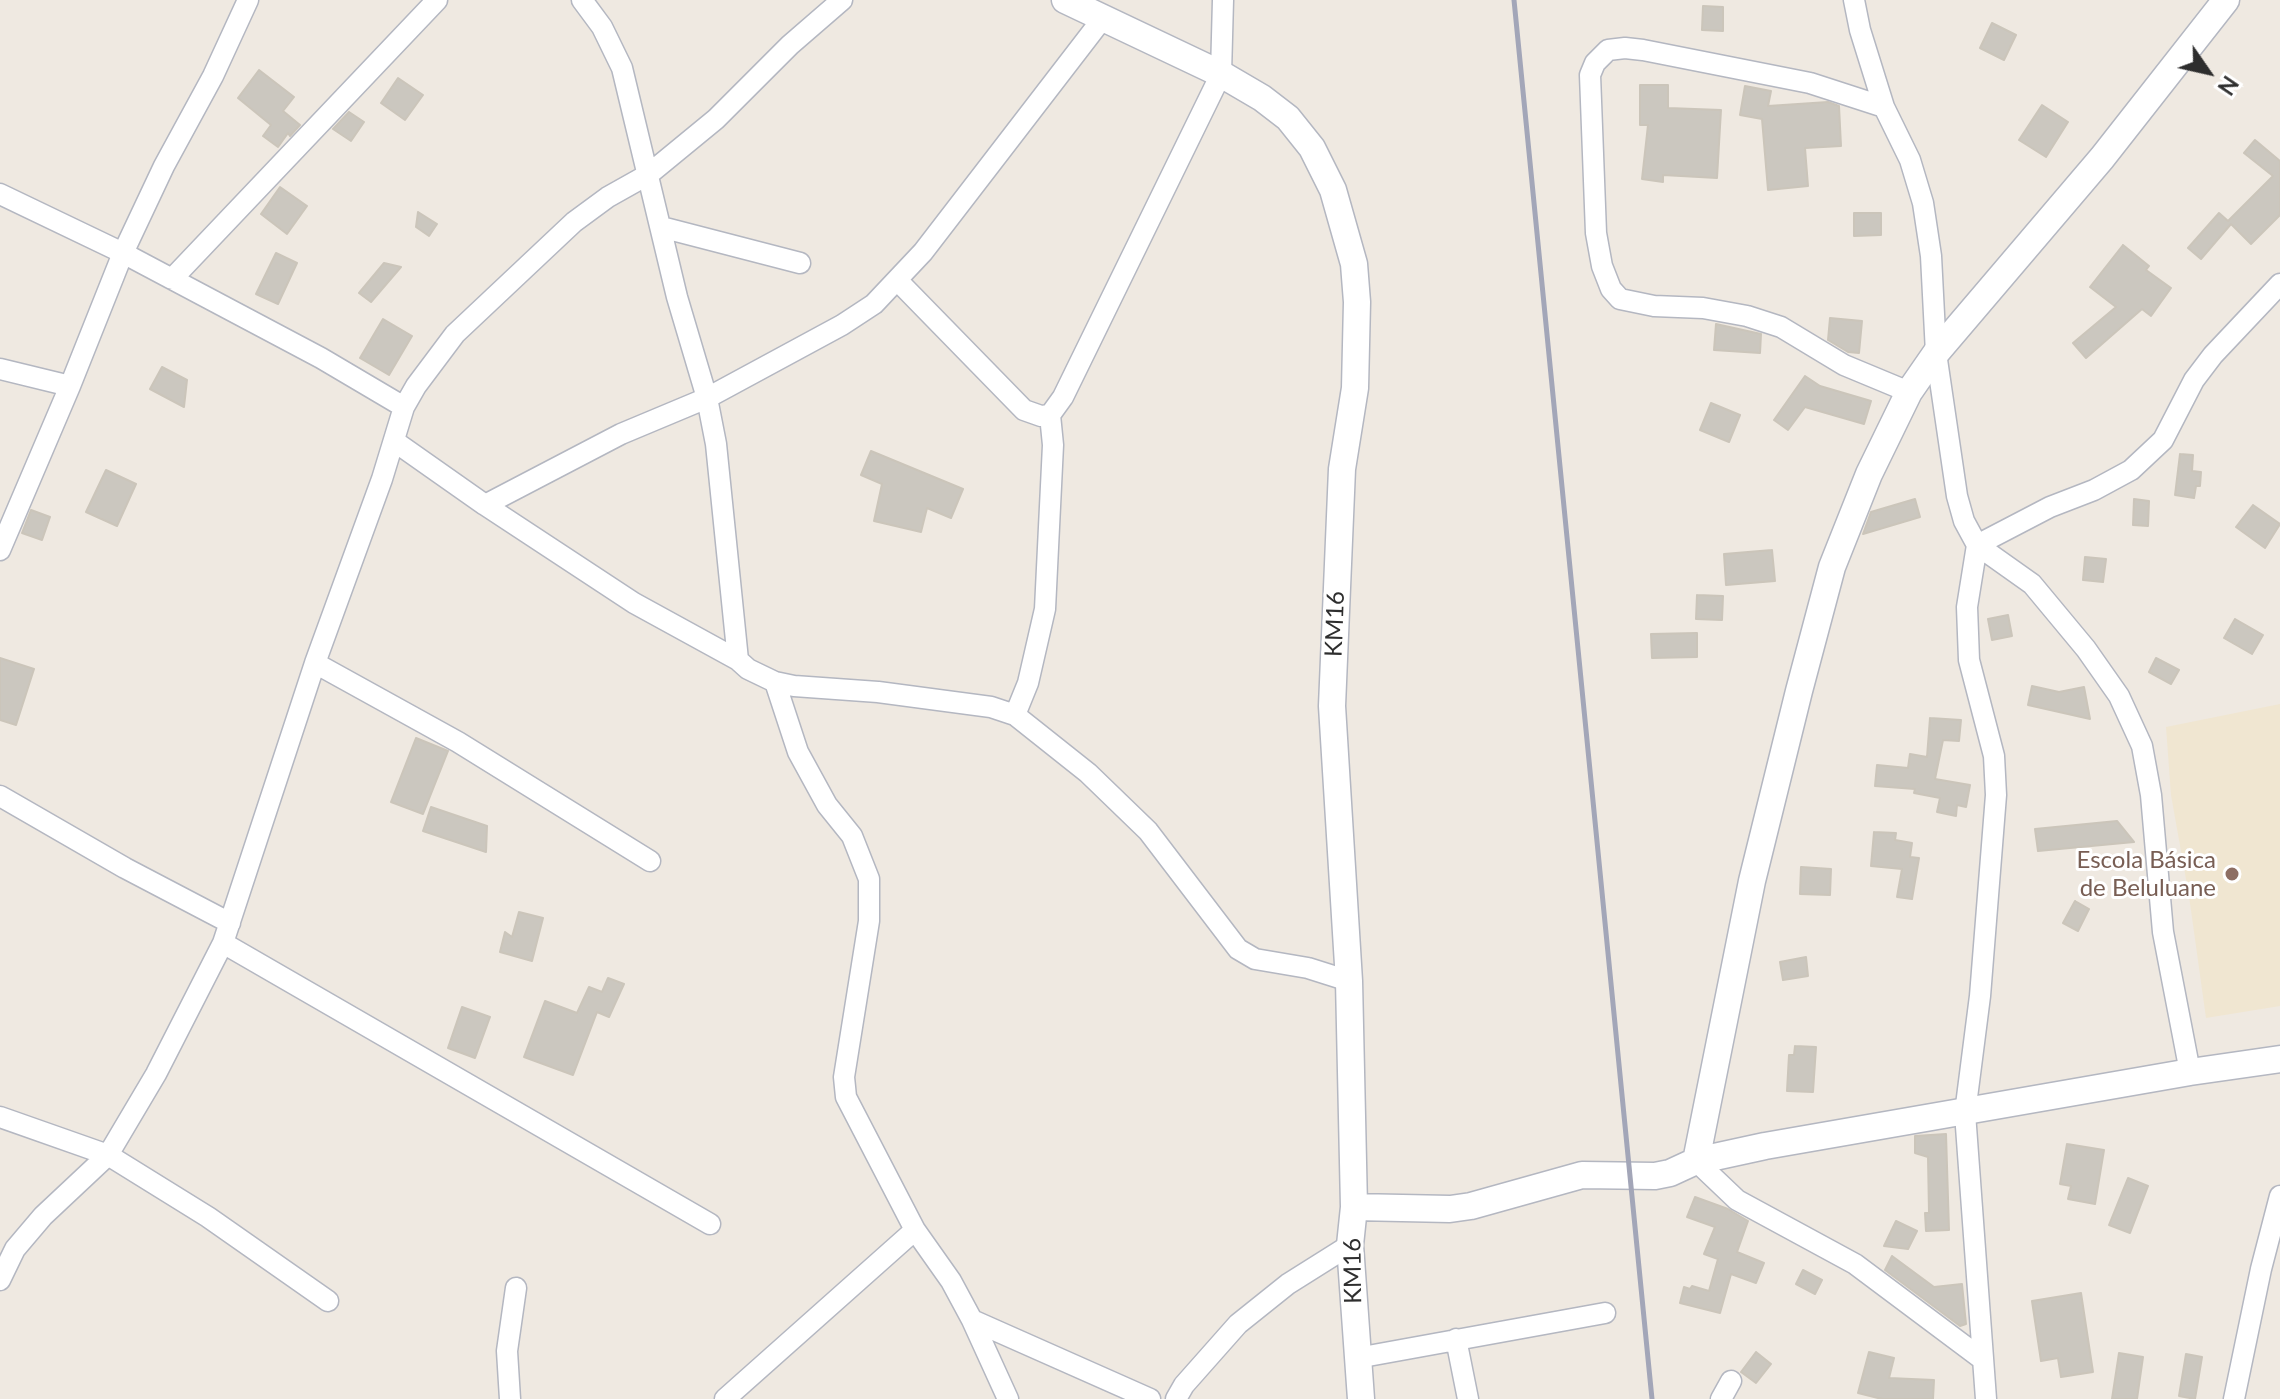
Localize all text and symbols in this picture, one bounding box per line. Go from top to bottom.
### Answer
north arrow [2168,32,2248,112]
text: N [2212,71,2244,100]
street label: KM16 [1319,591,1351,657]
place label: Escola Básica de Beluluane [2077,846,2216,902]
marker: Escola Básica de Beluluane [2223,865,2241,883]
street label: KM16 [1338,1238,1368,1304]

